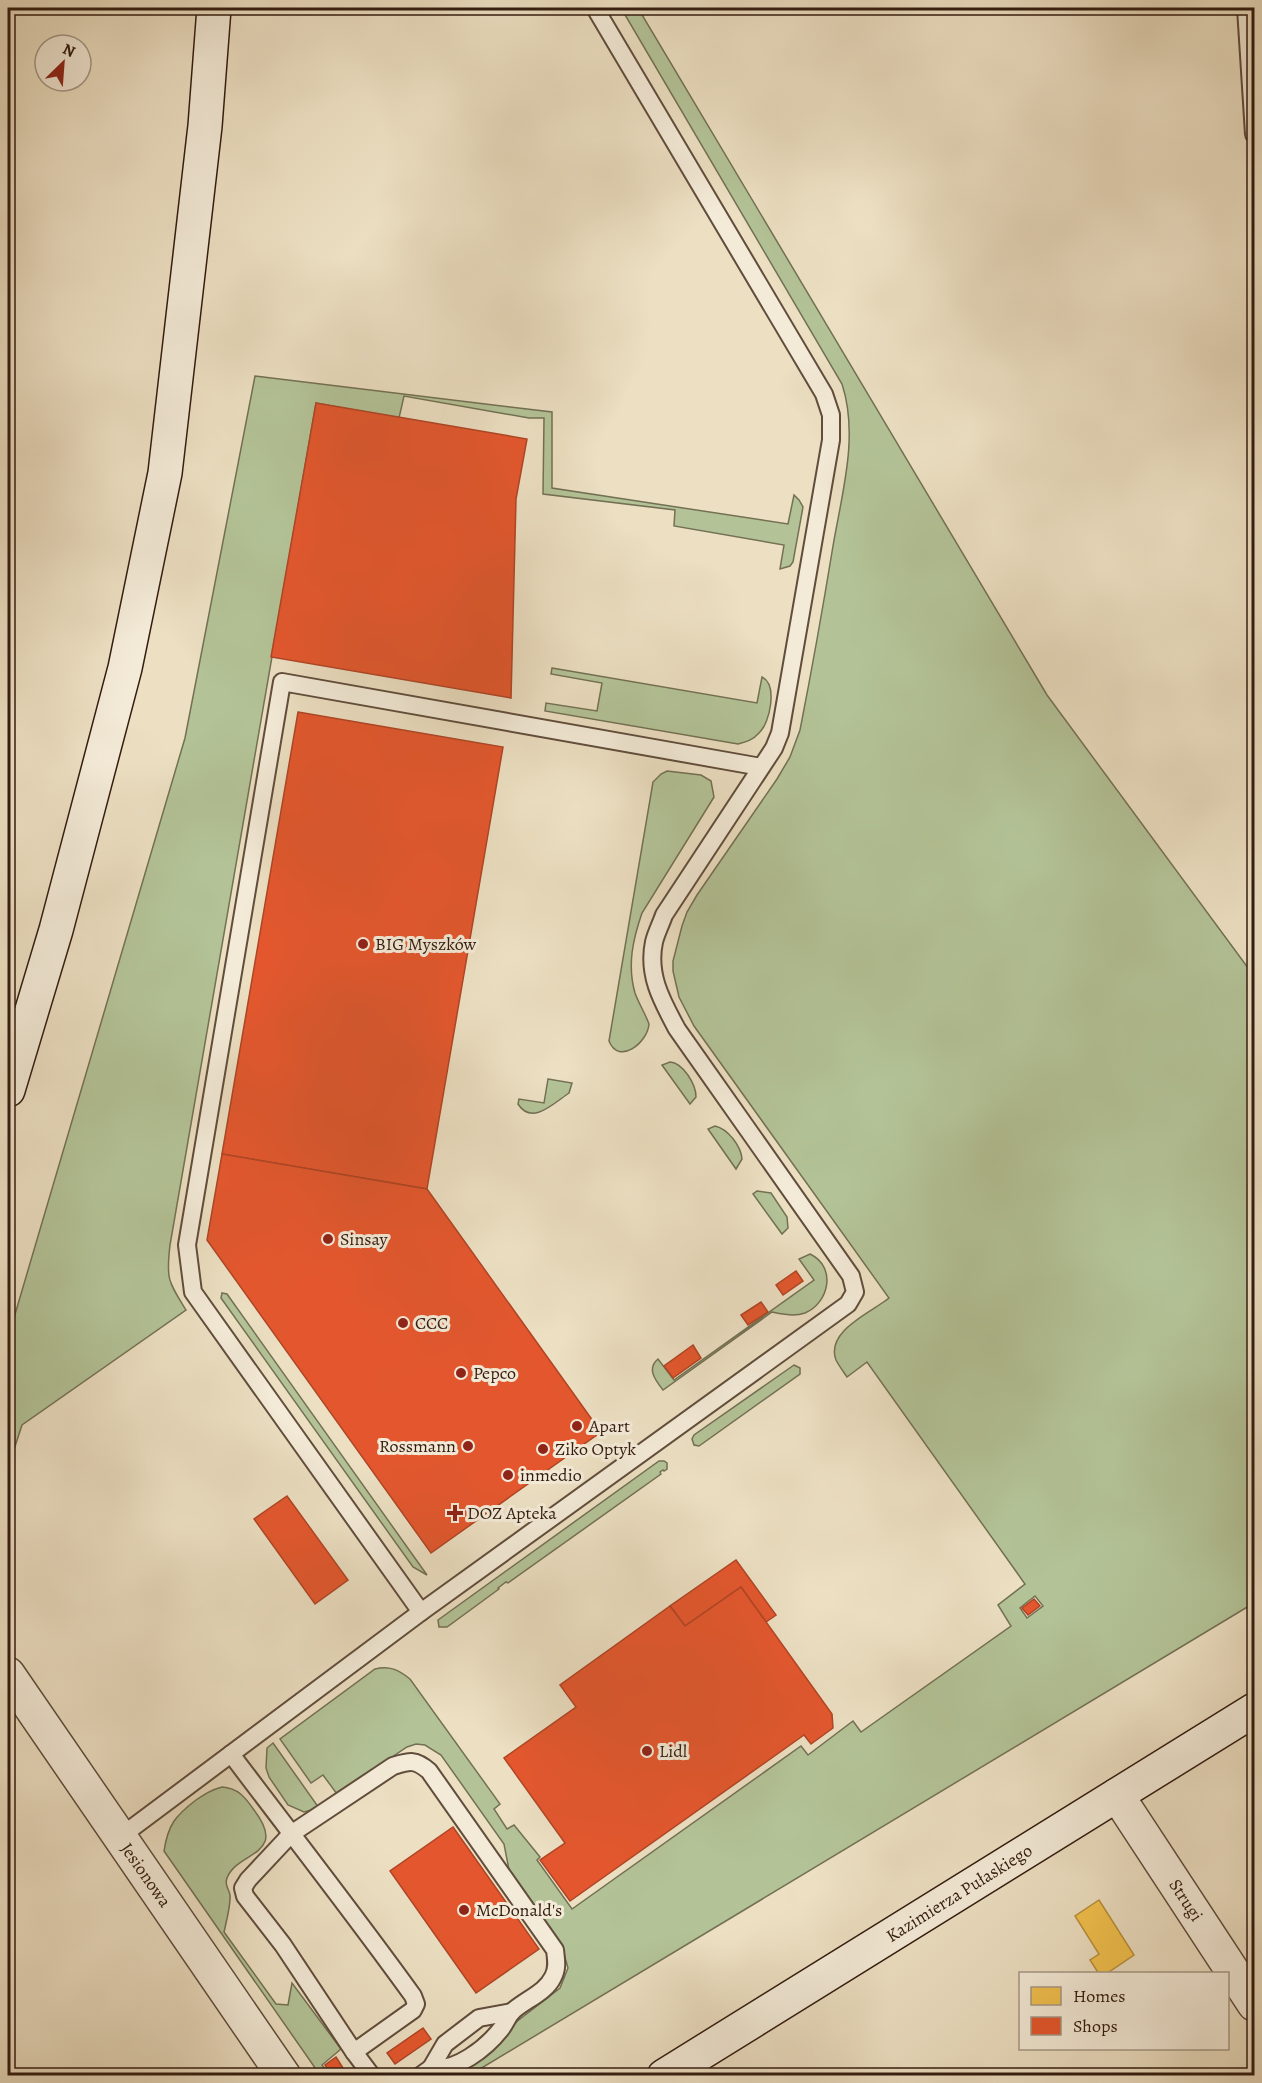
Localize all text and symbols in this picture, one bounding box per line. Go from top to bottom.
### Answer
north arrow [33,33,93,93]
text: N [59,38,79,63]
place label: BIG Myszków [375,932,477,956]
marker: BIG Myszków [356,937,370,951]
place label: Sinsay [340,1227,389,1251]
marker: Sinsay [321,1232,335,1246]
place label: CCC [415,1311,448,1335]
marker: CCC [396,1316,410,1330]
place label: Pepco [473,1361,516,1385]
marker: Pepco [454,1366,468,1380]
place label: Apart [588,1414,630,1438]
marker: Apart [570,1419,584,1433]
place label: Rossmann [379,1434,456,1458]
place label: Ziko Optyk [555,1437,636,1461]
marker: Rossmann [461,1439,475,1453]
marker: Ziko Optyk [536,1442,550,1456]
place label: inmedio [520,1463,582,1487]
marker: inmedio [501,1468,515,1482]
place label: DOZ Apteka [467,1501,557,1525]
marker: DOZ Apteka [448,1506,462,1520]
place label: Lidl [659,1739,688,1763]
marker: Lidl [640,1744,654,1758]
street label: Jesionowa [115,1838,177,1913]
street label: Kazimierza Pułaskiego [881,1838,1037,1948]
street label: Strugi [1163,1874,1209,1926]
place label: McDonald's [476,1898,562,1922]
marker: McDonald's [457,1903,471,1917]
legend [1019,1972,1229,2050]
text: Homes [1073,1984,1125,2008]
text: Shops [1073,2014,1118,2038]

